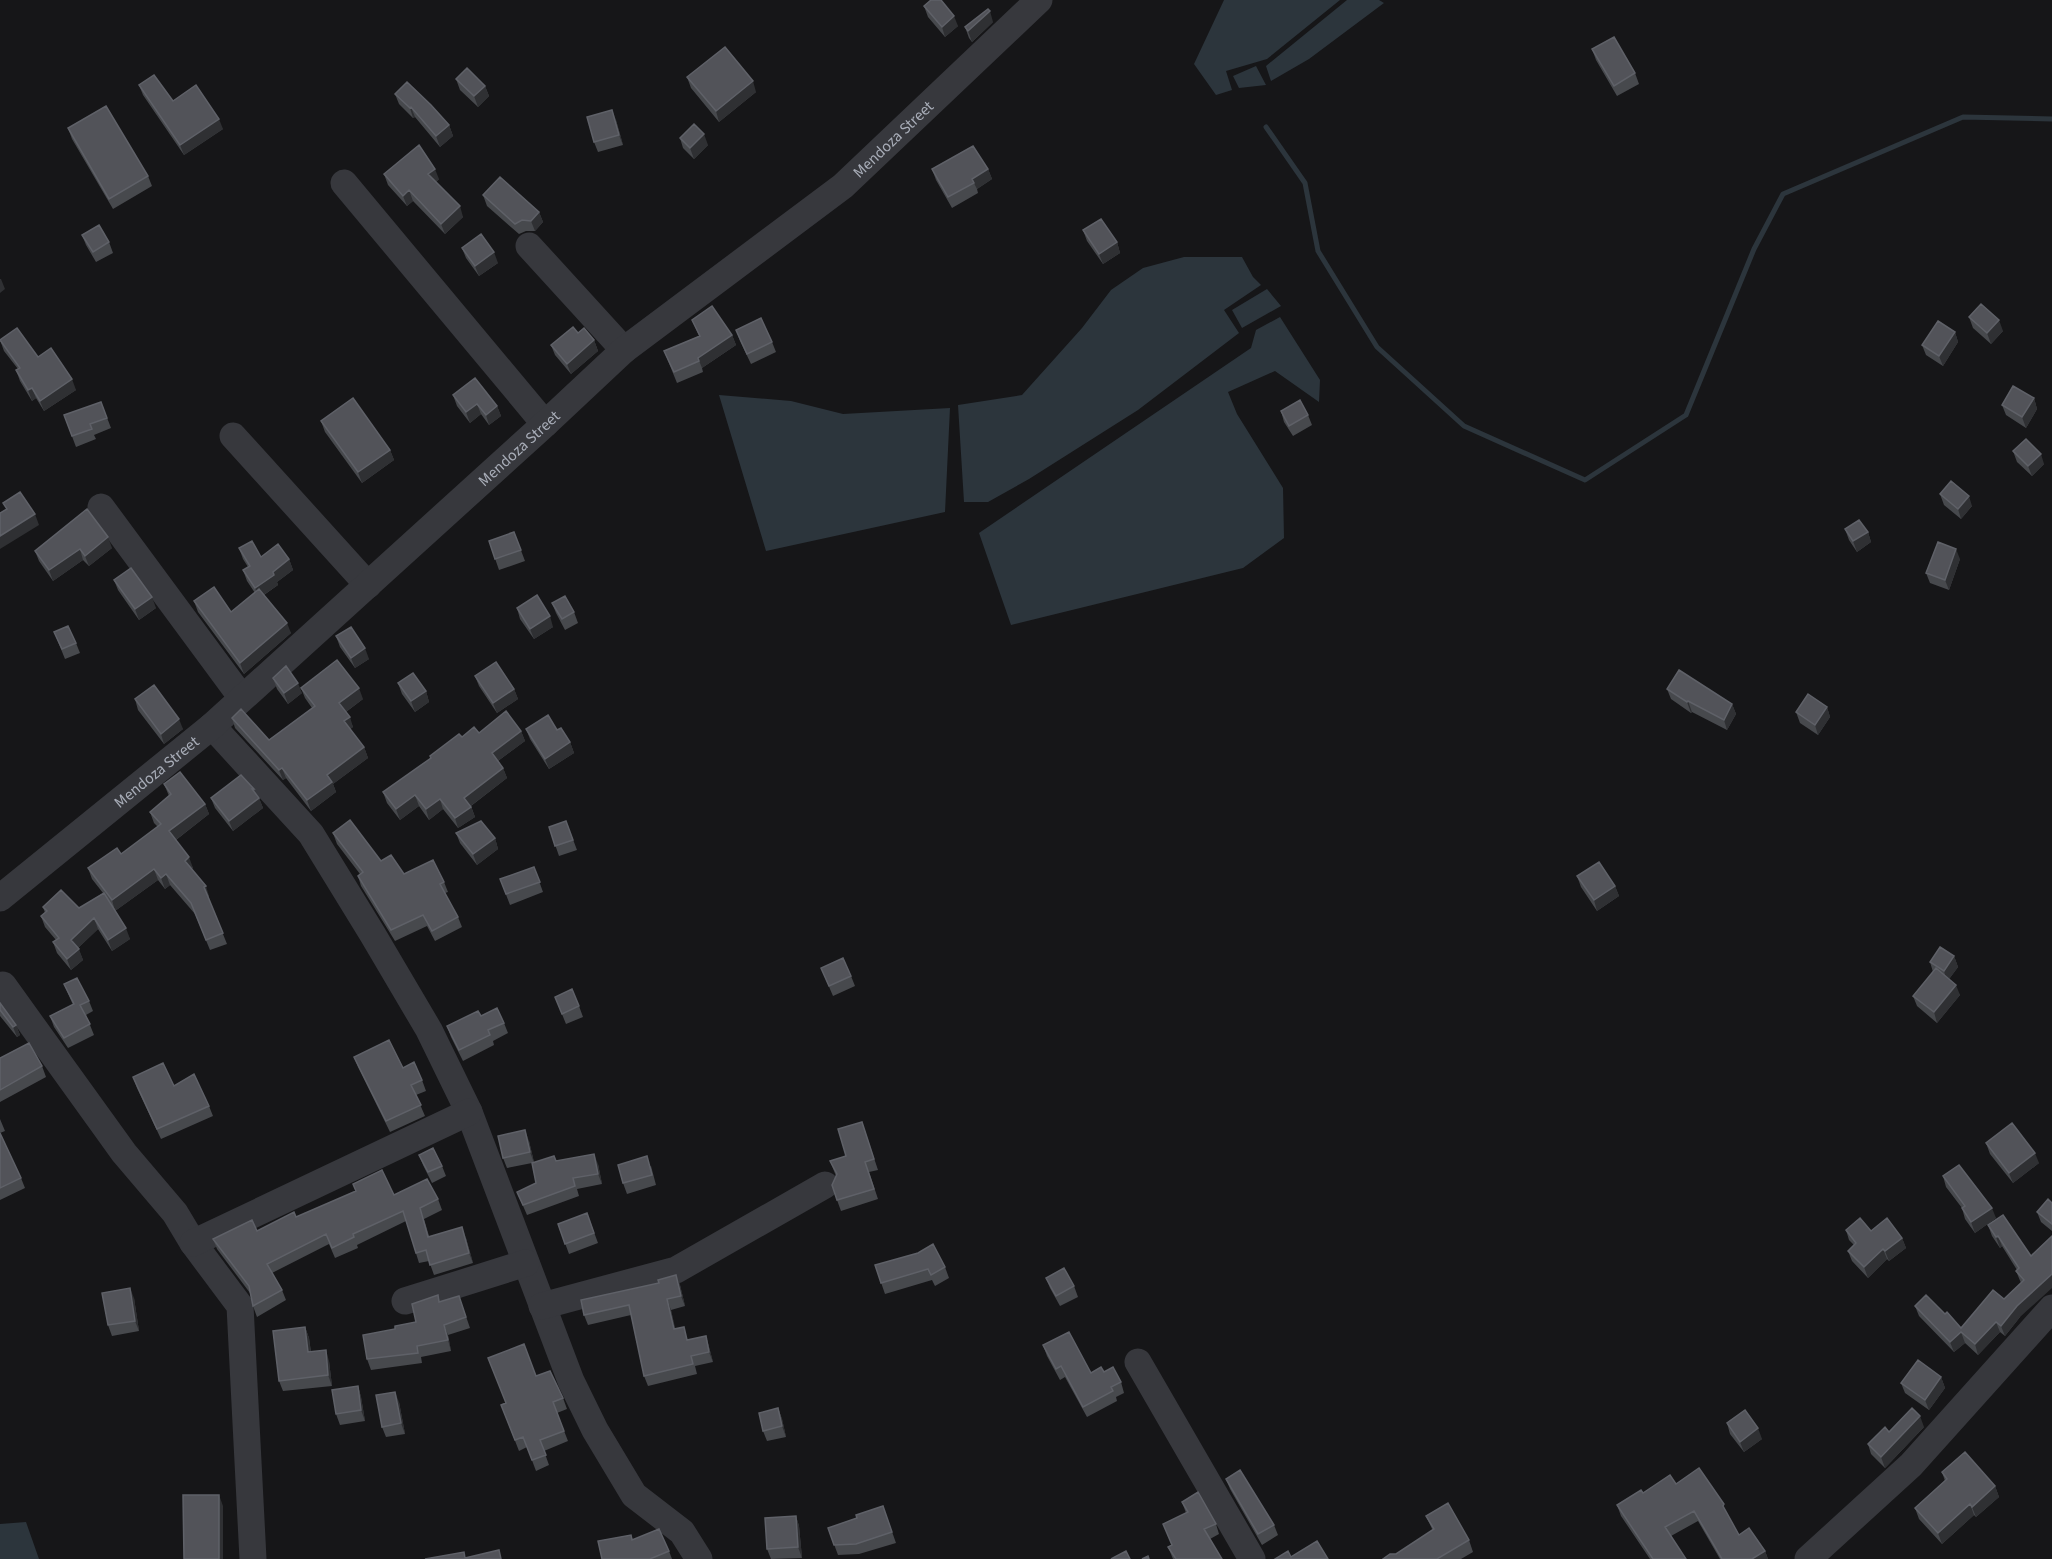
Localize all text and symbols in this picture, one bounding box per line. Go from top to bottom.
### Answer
street label: Mendoza Street [848,95,939,183]
street label: Mendoza Street [474,405,566,492]
street label: Mendoza Street [110,731,204,813]

